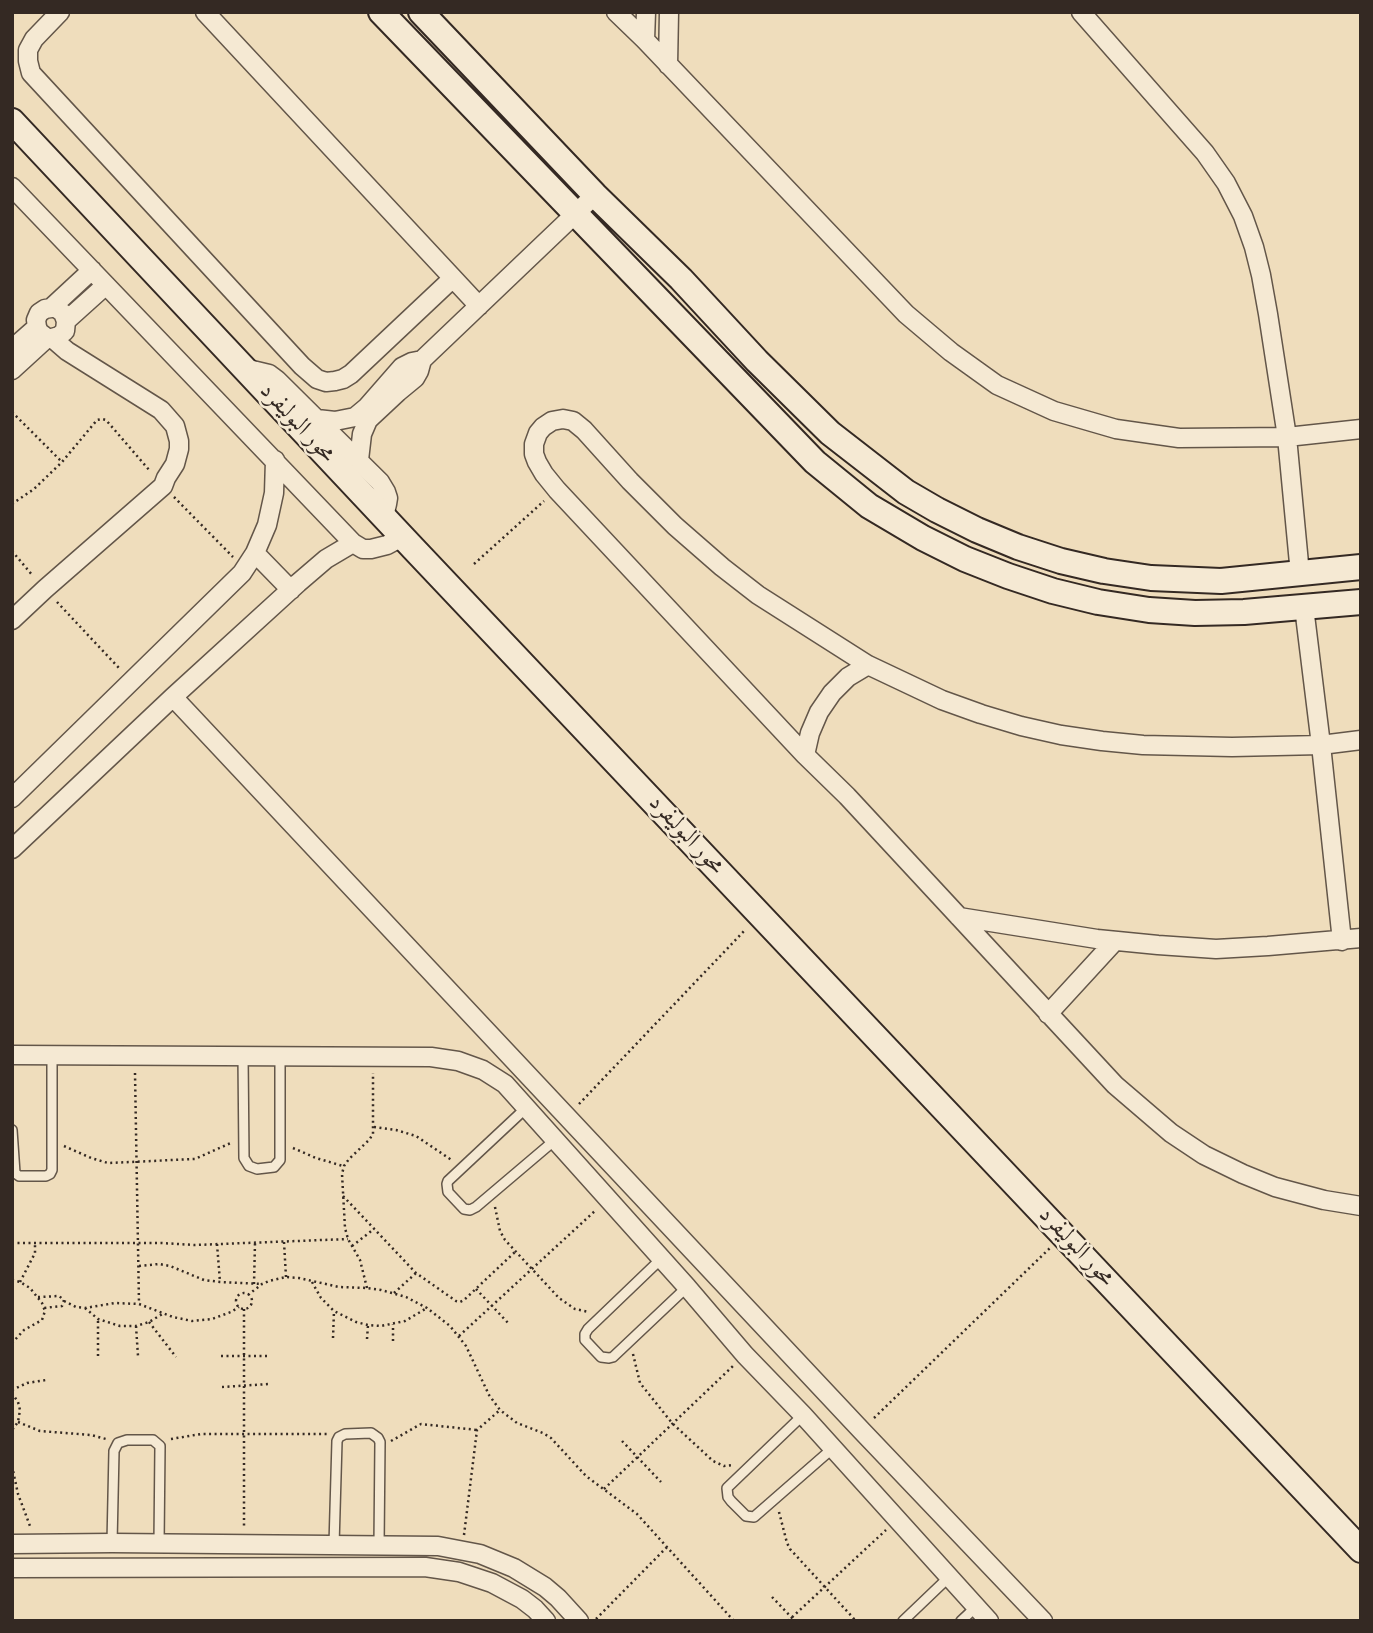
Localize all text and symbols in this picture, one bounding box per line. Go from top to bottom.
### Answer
street label: محور البوليفرد [252,378,340,470]
street label: محور البوليفرد [641,790,729,882]
street label: محور البوليفرد [1031,1202,1119,1294]

